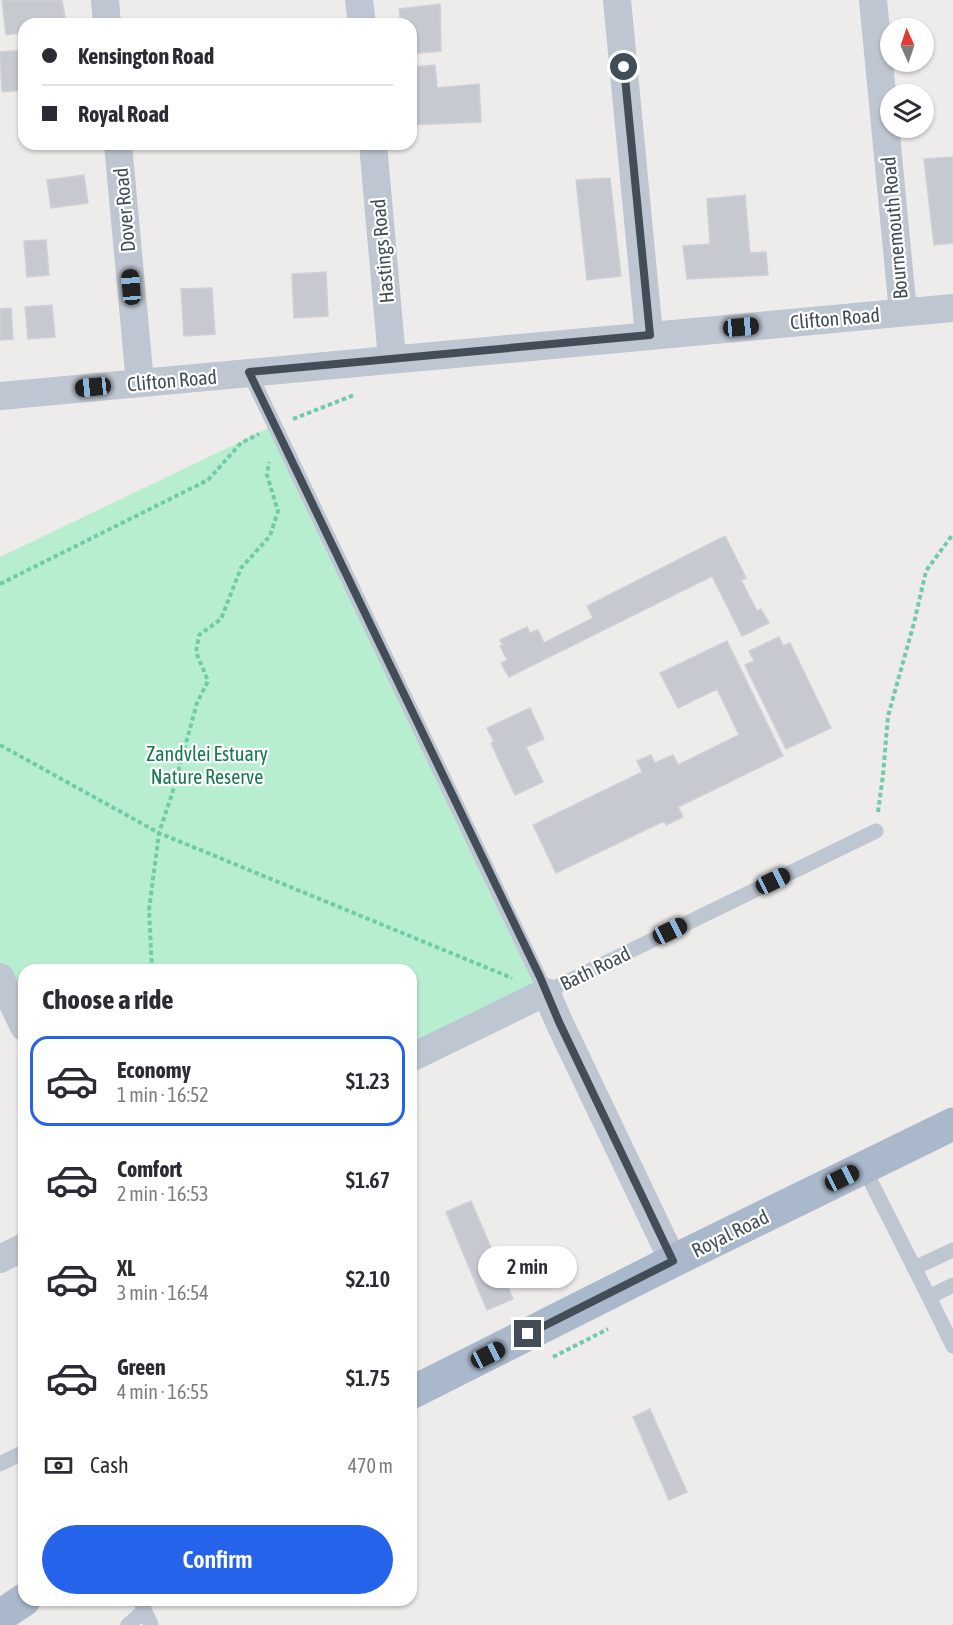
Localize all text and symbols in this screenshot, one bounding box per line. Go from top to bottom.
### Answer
north arrow [880,18,934,72]
map controls [880,18,934,138]
text: Kensington Road [78,43,214,69]
route start [610,53,637,80]
button: layers [880,84,934,138]
text: Royal Road [78,101,169,127]
street label: Bournemouth Road [876,156,912,300]
street label: Dover Road [109,167,139,253]
street label: Hastings Road [366,198,398,304]
car [120,268,142,306]
street label: Clifton Road [789,303,881,333]
car [722,316,760,338]
street label: Clifton Road [126,365,218,395]
car [74,376,112,398]
park label: Zandvlei Estuary Nature Reserve [146,742,268,788]
car [753,865,793,897]
car [650,915,690,947]
street label: Bath Road [556,941,634,995]
text: Choose a ride [42,984,174,1015]
icon: car [45,1054,99,1108]
text: Economy [117,1057,191,1083]
text: $1.23 [346,1068,390,1094]
text: 1 min · 16:52 [117,1083,209,1106]
icon: car [45,1153,99,1207]
text: Comfort [117,1156,182,1182]
car [822,1162,862,1194]
text: $1.67 [346,1167,390,1193]
text: 2 min · 16:53 [117,1182,209,1205]
street label: Royal Road [688,1205,772,1261]
callout: 2 min [478,1247,578,1289]
icon: car [45,1252,99,1306]
text: XL [117,1255,135,1281]
text: 2 min [507,1255,548,1278]
text: $2.10 [346,1266,390,1292]
text: 3 min · 16:54 [117,1281,209,1304]
route end [514,1320,541,1347]
car [468,1339,508,1371]
icon: car [45,1351,99,1405]
text: Green [117,1354,166,1380]
text: $1.75 [346,1365,390,1391]
text: 4 min · 16:55 [117,1380,209,1403]
icon: cash [42,1449,75,1482]
text: Cash [90,1452,129,1478]
text: 470 m [348,1454,393,1477]
button: Confirm [42,1525,393,1594]

